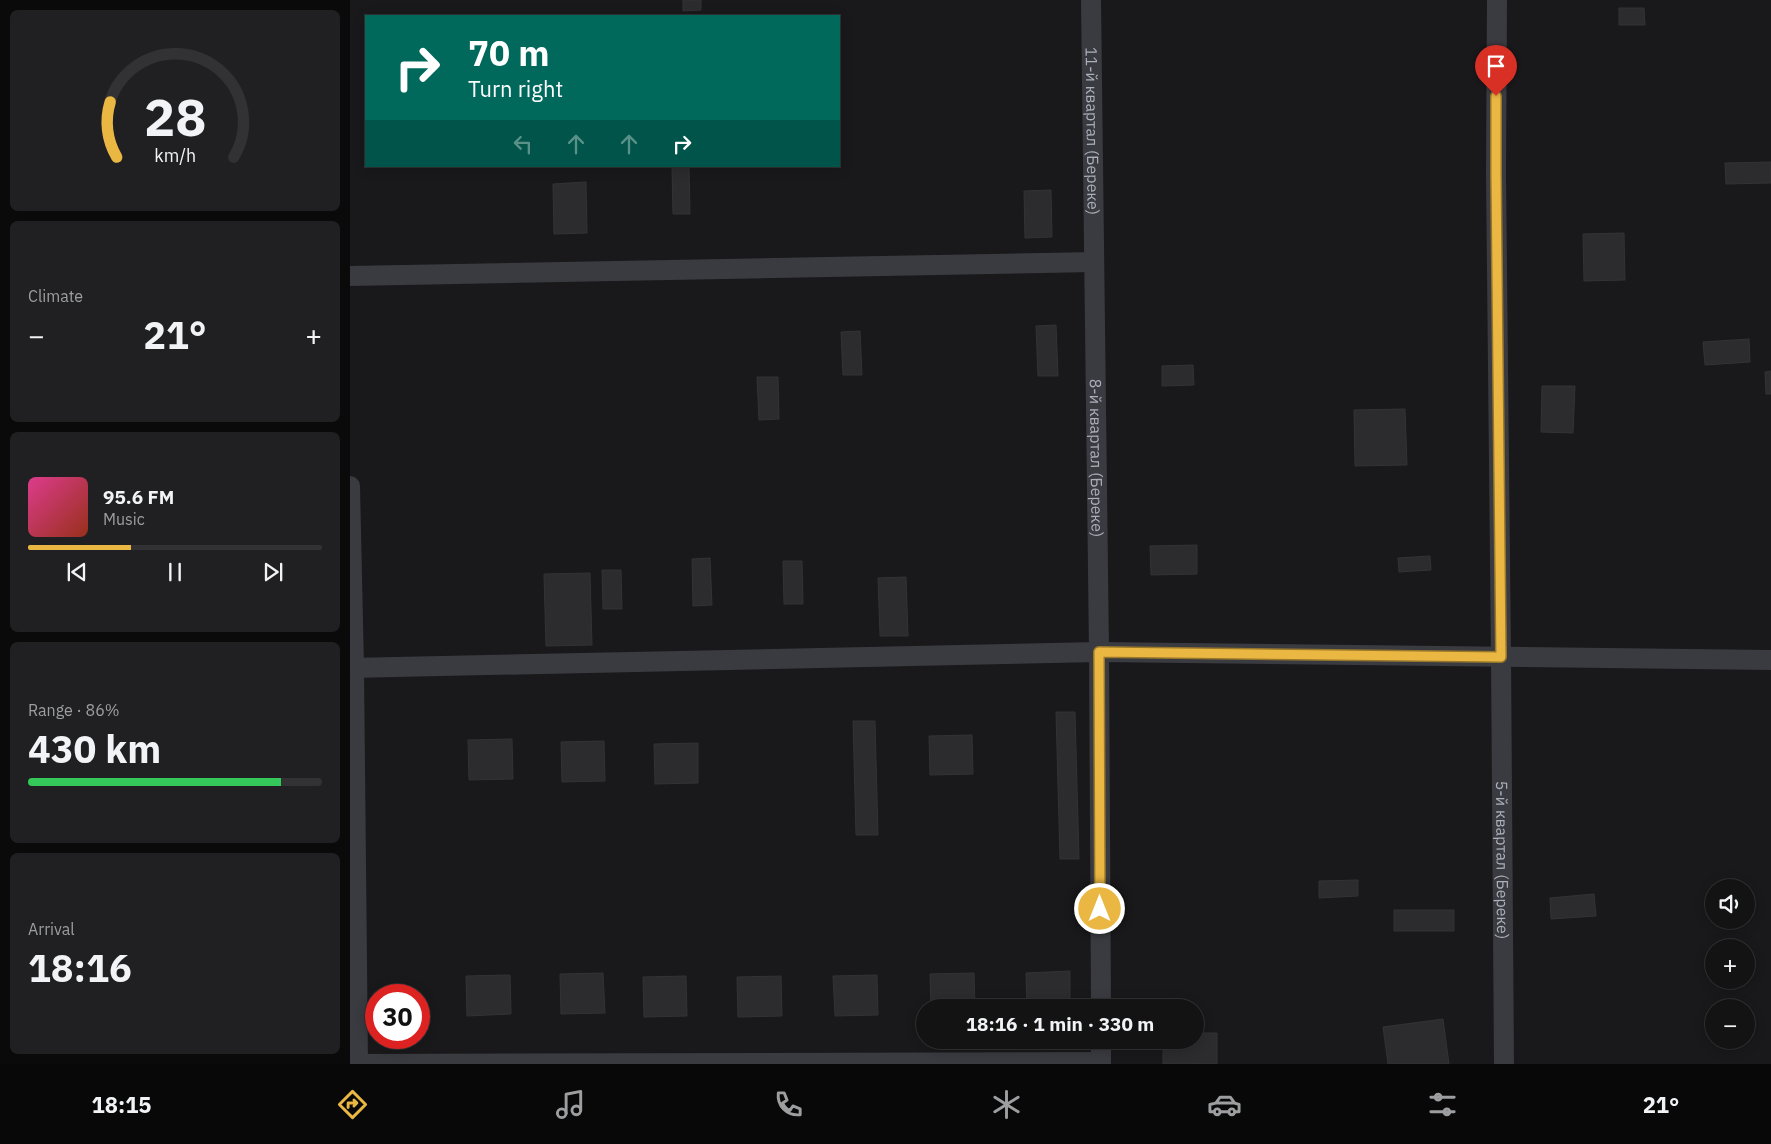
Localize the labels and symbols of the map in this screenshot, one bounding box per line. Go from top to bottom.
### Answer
pin [1475,45,1517,96]
street label: 11-й квартал (Береке) [1082,47,1104,215]
street label: 8-й квартал (Береке) [1086,379,1108,537]
street label: 5-й квартал (Береке) [1492,781,1513,939]
position arrow [1073,882,1125,934]
speed limit sign: 30 [365,984,430,1049]

